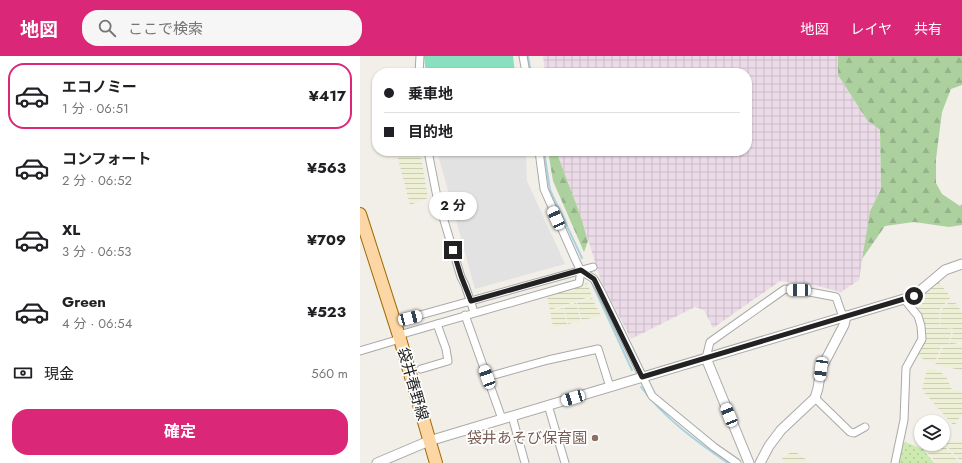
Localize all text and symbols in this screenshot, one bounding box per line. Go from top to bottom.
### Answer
search box [82,10,362,46]
text: 地図 [20,16,58,43]
icon: search [96,17,118,39]
text: ここで検索 [128,18,203,40]
text: 地図 [800,19,828,39]
text: レイヤ [850,19,892,39]
text: 共有 [914,19,942,39]
text: エコノミー [62,76,137,98]
icon: car [14,78,50,114]
text: 乗車地 [408,83,453,105]
text: ¥417 [309,85,346,107]
text: 1 分 · 06:51 [62,99,129,118]
text: 目的地 [408,121,453,143]
text: コンフォート [62,148,152,170]
icon: car [14,150,50,186]
text: ¥563 [307,157,346,179]
text: 2 分 · 06:52 [62,171,132,190]
callout: 2 分 [429,192,477,220]
text: 2 分 [440,196,466,215]
car [546,205,566,231]
text: XL [62,219,80,241]
icon: car [14,222,50,258]
text: ¥709 [307,229,346,251]
route end [444,241,462,259]
text: 3 分 · 06:53 [62,242,131,261]
car [787,284,811,296]
route start [905,287,923,305]
text: Green [62,291,106,313]
icon: car [14,294,50,330]
text: ¥523 [307,301,346,323]
car [397,309,423,327]
text: 4 分 · 06:54 [62,314,132,333]
street label: 袋井春野線 [392,345,434,423]
car [813,356,829,382]
icon: cash [12,362,34,384]
text: 現金 [44,363,74,385]
text: 560 m [311,364,348,383]
car [477,364,497,390]
car [560,389,586,407]
car [719,402,739,428]
button: 確定 [12,409,348,455]
map controls [914,415,950,451]
button: layers [914,415,950,451]
place label: 袋井あそび保育園 [467,427,587,449]
marker: 袋井あそび保育園 [590,433,600,443]

